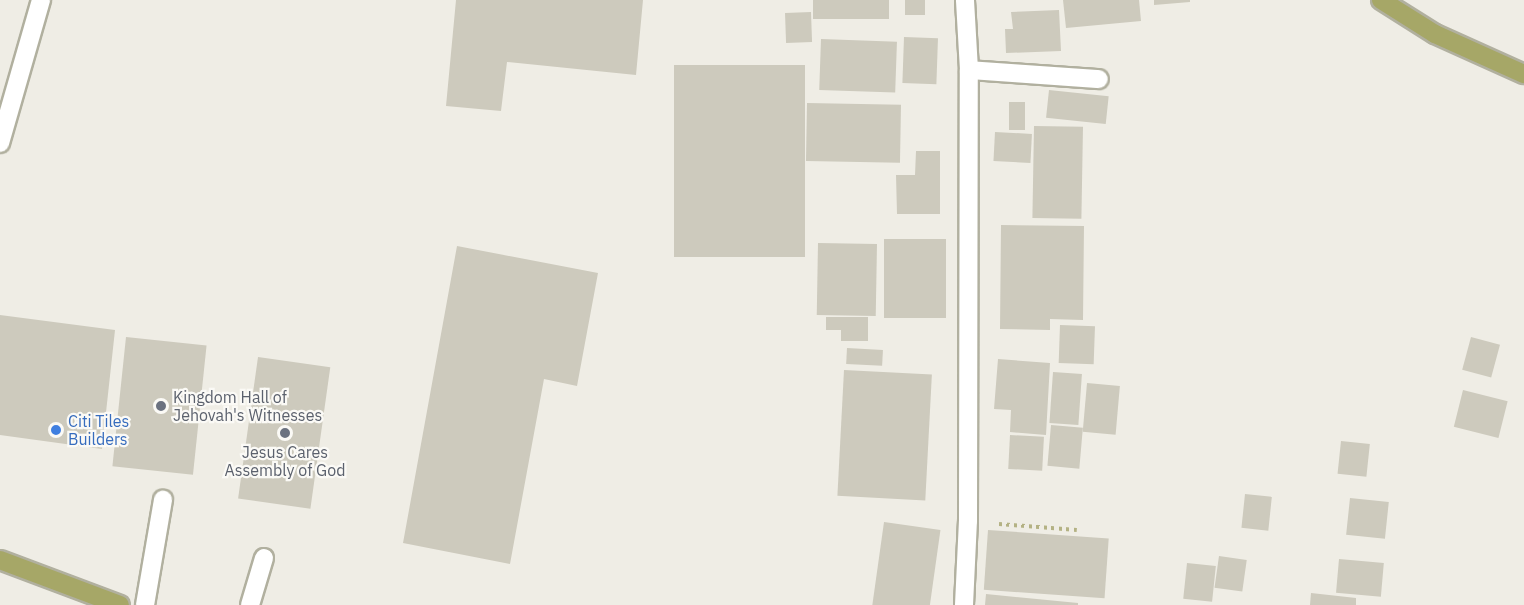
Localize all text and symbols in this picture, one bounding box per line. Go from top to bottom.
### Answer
place label: Kingdom Hall of Jehovah's Witnesses [173,387,322,425]
marker: Kingdom Hall of Jehovah's Witnesses [154,399,168,413]
place label: Citi Tiles Builders [68,411,129,449]
marker: Citi Tiles Builders [49,423,63,437]
marker: Jesus Cares Assembly of God [278,426,292,440]
place label: Jesus Cares Assembly of God [225,442,345,480]

